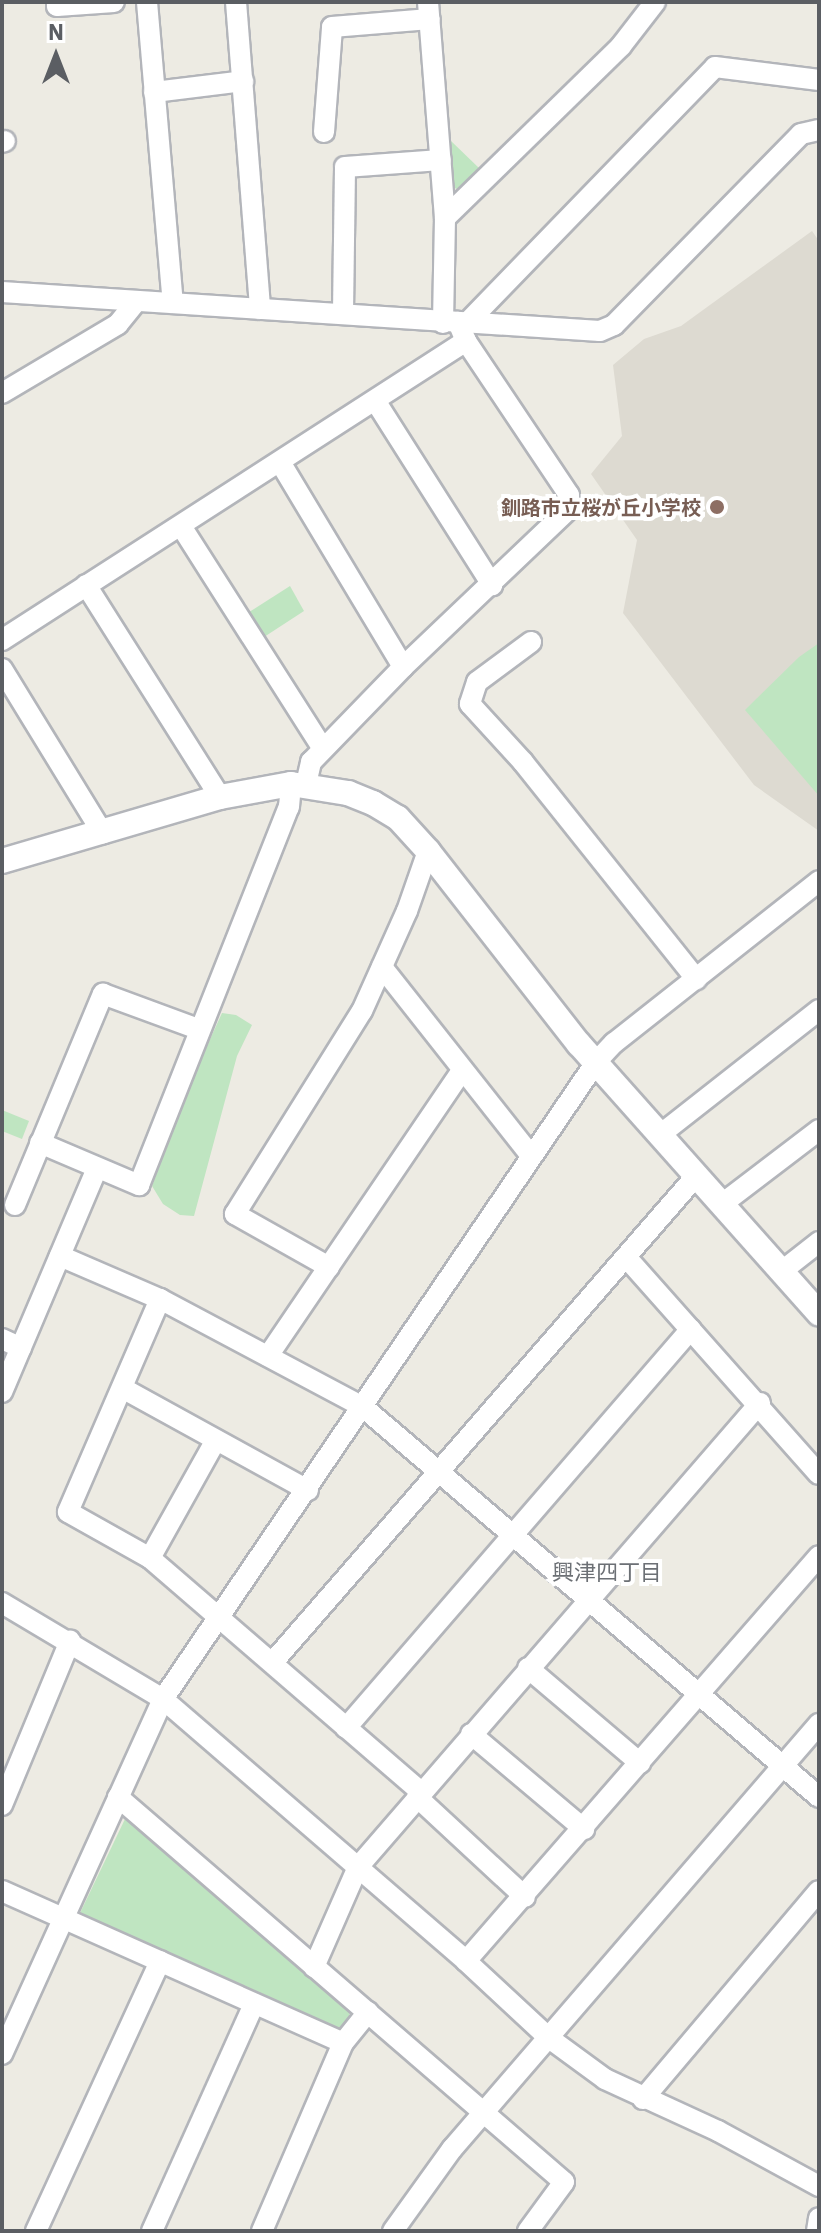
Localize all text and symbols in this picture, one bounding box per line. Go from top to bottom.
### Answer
north arrow [16,16,96,96]
text: N [48,17,64,46]
place label: 釧路市立桜が丘小学校 [501,495,701,519]
marker: 釧路市立桜が丘小学校 [708,498,726,516]
district label: 興津四丁目 [552,1559,662,1585]

